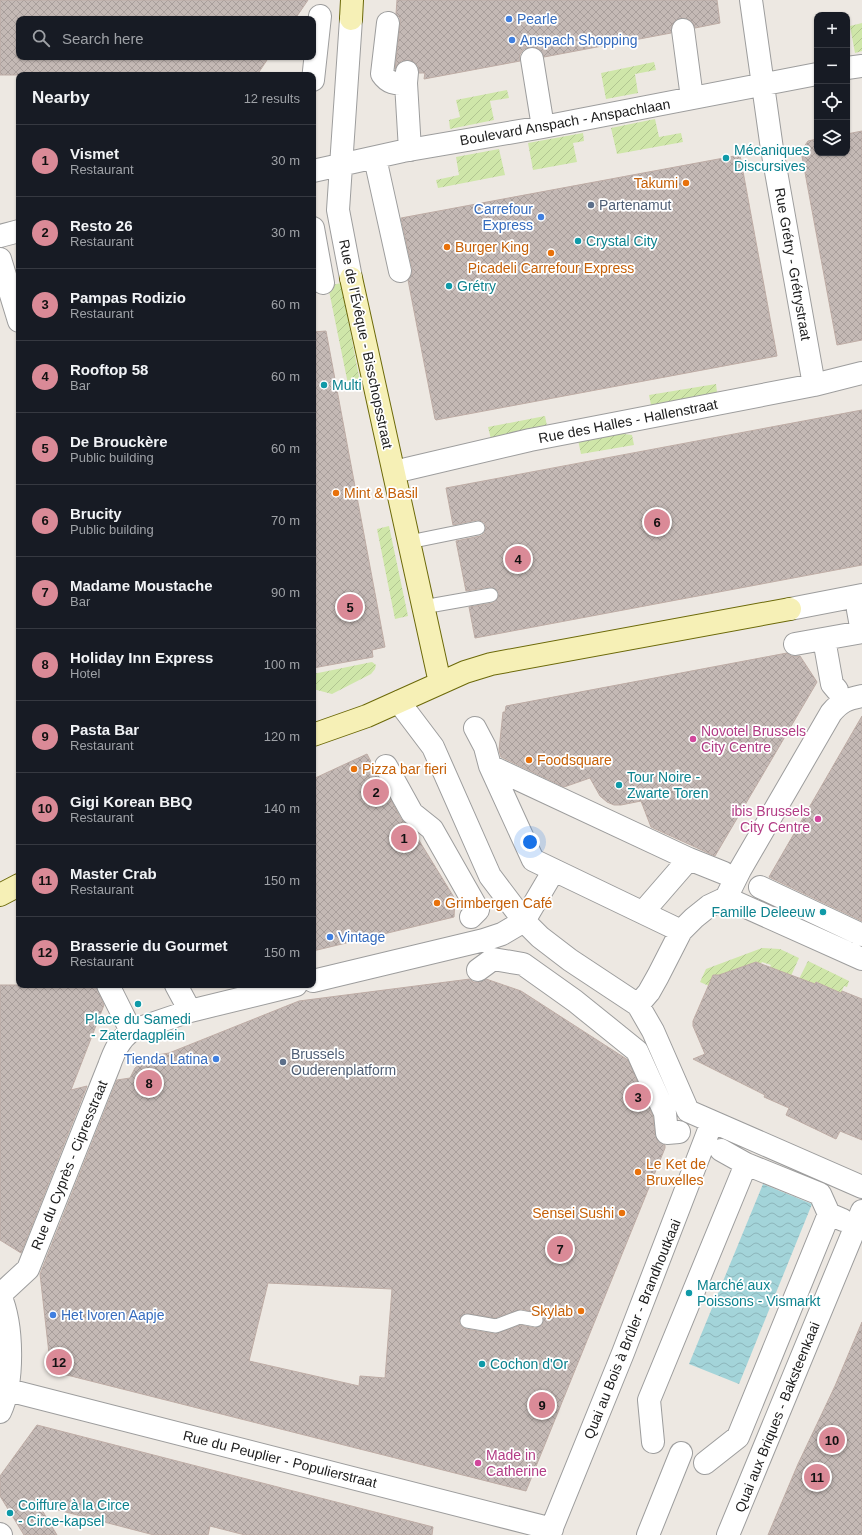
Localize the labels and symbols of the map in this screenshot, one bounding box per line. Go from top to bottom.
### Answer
place label: Pearle [517,11,558,27]
marker: Pearle [504,14,514,24]
place label: Anspach Shopping [520,32,638,48]
marker: Anspach Shopping [507,35,517,45]
street label: Boulevard Anspach - Anspachlaan [459,96,671,148]
place label: Mécaniques Discursives [734,142,810,174]
marker: Mécaniques Discursives [721,153,731,163]
place label: Takumi [634,175,678,191]
marker: Takumi [681,178,691,188]
street label: Rue Grétry - Grétrystraat [772,186,814,342]
place label: Partenamut [599,197,671,213]
marker: Partenamut [586,200,596,210]
place label: Carrefour Express [474,201,533,233]
marker: Carrefour Express [536,212,546,222]
place label: Crystal City [586,233,658,249]
marker: Crystal City [573,236,583,246]
street label: Rue de l'Évêque - Bisschopsstraat [336,238,396,450]
place label: Burger King [455,239,529,255]
marker: Burger King [442,242,452,252]
marker: Picadeli Carrefour Express [546,248,556,258]
place label: Picadeli Carrefour Express [468,260,634,276]
place label: Grétry [457,278,496,294]
marker: Grétry [444,281,454,291]
place label: Multi [332,377,362,393]
marker: Multi [319,380,329,390]
street label: Rue des Halles - Hallenstraat [537,396,719,446]
place label: Mint & Basil [344,485,418,501]
marker: Mint & Basil [331,488,341,498]
pin: 6 [644,507,670,537]
pin: 4 [505,544,531,574]
pin: 5 [337,592,363,622]
place label: Novotel Brussels City Centre [701,723,806,755]
marker: Novotel Brussels City Centre [688,734,698,744]
place label: Foodsquare [537,752,612,768]
marker: Foodsquare [524,755,534,765]
place label: Pizza bar fieri [362,761,447,777]
marker: Pizza bar fieri [349,764,359,774]
place label: Tour Noire - Zwarte Toren [627,769,708,801]
pin: 2 [363,777,389,807]
marker: Tour Noire - Zwarte Toren [614,780,624,790]
place label: ibis Brussels City Centre [731,803,810,835]
marker: ibis Brussels City Centre [813,814,823,824]
pin: 1 [391,823,417,853]
your location [520,832,540,852]
place label: Grimbergen Café [445,895,553,911]
marker: Grimbergen Café [432,898,442,908]
place label: Famille Deleeuw [712,904,816,920]
marker: Famille Deleeuw [818,907,828,917]
place label: Vintage [338,929,385,945]
marker: Vintage [325,932,335,942]
marker: Place du Samedi - Zaterdagplein [133,999,143,1009]
place label: Place du Samedi - Zaterdagplein [85,1011,191,1043]
place label: Brussels Ouderenplatform [291,1046,396,1078]
place label: Tienda Latina [124,1051,208,1067]
marker: Tienda Latina [211,1054,221,1064]
marker: Brussels Ouderenplatform [278,1057,288,1067]
pin: 8 [136,1068,162,1098]
street label: Rue du Cyprès - Cipresstraat [28,1078,110,1252]
pin: 3 [625,1082,651,1112]
place label: Le Ket de Bruxelles [646,1156,706,1188]
marker: Le Ket de Bruxelles [633,1167,643,1177]
place label: Sensei Sushi [532,1205,614,1221]
marker: Sensei Sushi [617,1208,627,1218]
street label: Quai au Bois à Brûler - Brandhoutkaai [580,1217,684,1441]
pin: 7 [547,1234,573,1264]
place label: Marché aux Poissons - Vismarkt [697,1277,821,1309]
marker: Marché aux Poissons - Vismarkt [684,1288,694,1298]
place label: Skylab [531,1303,573,1319]
marker: Skylab [576,1306,586,1316]
place label: Het Ivoren Aapje [61,1307,165,1323]
marker: Het Ivoren Aapje [48,1310,58,1320]
street label: Quai aux Briques - Baksteenkaai [731,1319,823,1515]
pin: 12 [46,1347,72,1377]
place label: Cochon d'Or [490,1356,568,1372]
marker: Cochon d'Or [477,1359,487,1369]
pin: 9 [529,1390,555,1420]
pin: 10 [819,1425,845,1455]
street label: Rue du Peuplier - Populierstraat [181,1427,379,1491]
place label: Made in Catherine [486,1447,547,1479]
marker: Made in Catherine [473,1458,483,1468]
pin: 11 [804,1462,830,1492]
place label: Coiffure à la Circe - Circe-kapsel [18,1497,130,1529]
marker: Coiffure à la Circe - Circe-kapsel [5,1508,15,1518]

